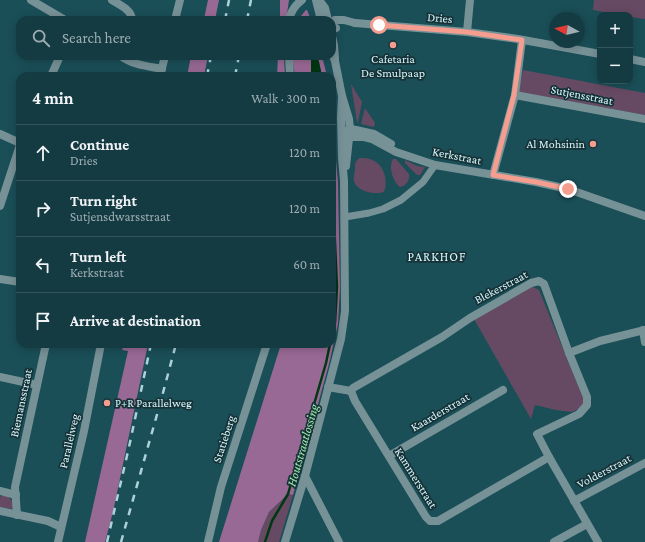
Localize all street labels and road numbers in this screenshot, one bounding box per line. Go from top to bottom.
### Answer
street label: Dries [427,10,454,26]
street label: Sutjensstraat [550,82,615,108]
street label: Kerkstraat [431,144,484,168]
street label: Blekerstraat [472,267,531,307]
street label: Biemansstraat [7,367,35,438]
street label: Kaarderstraat [408,389,473,434]
street label: Parallelweg [56,412,82,470]
street label: Statieberg [210,413,238,464]
street label: Kammerstraat [392,445,441,512]
street label: Volderstraat [575,450,634,491]

